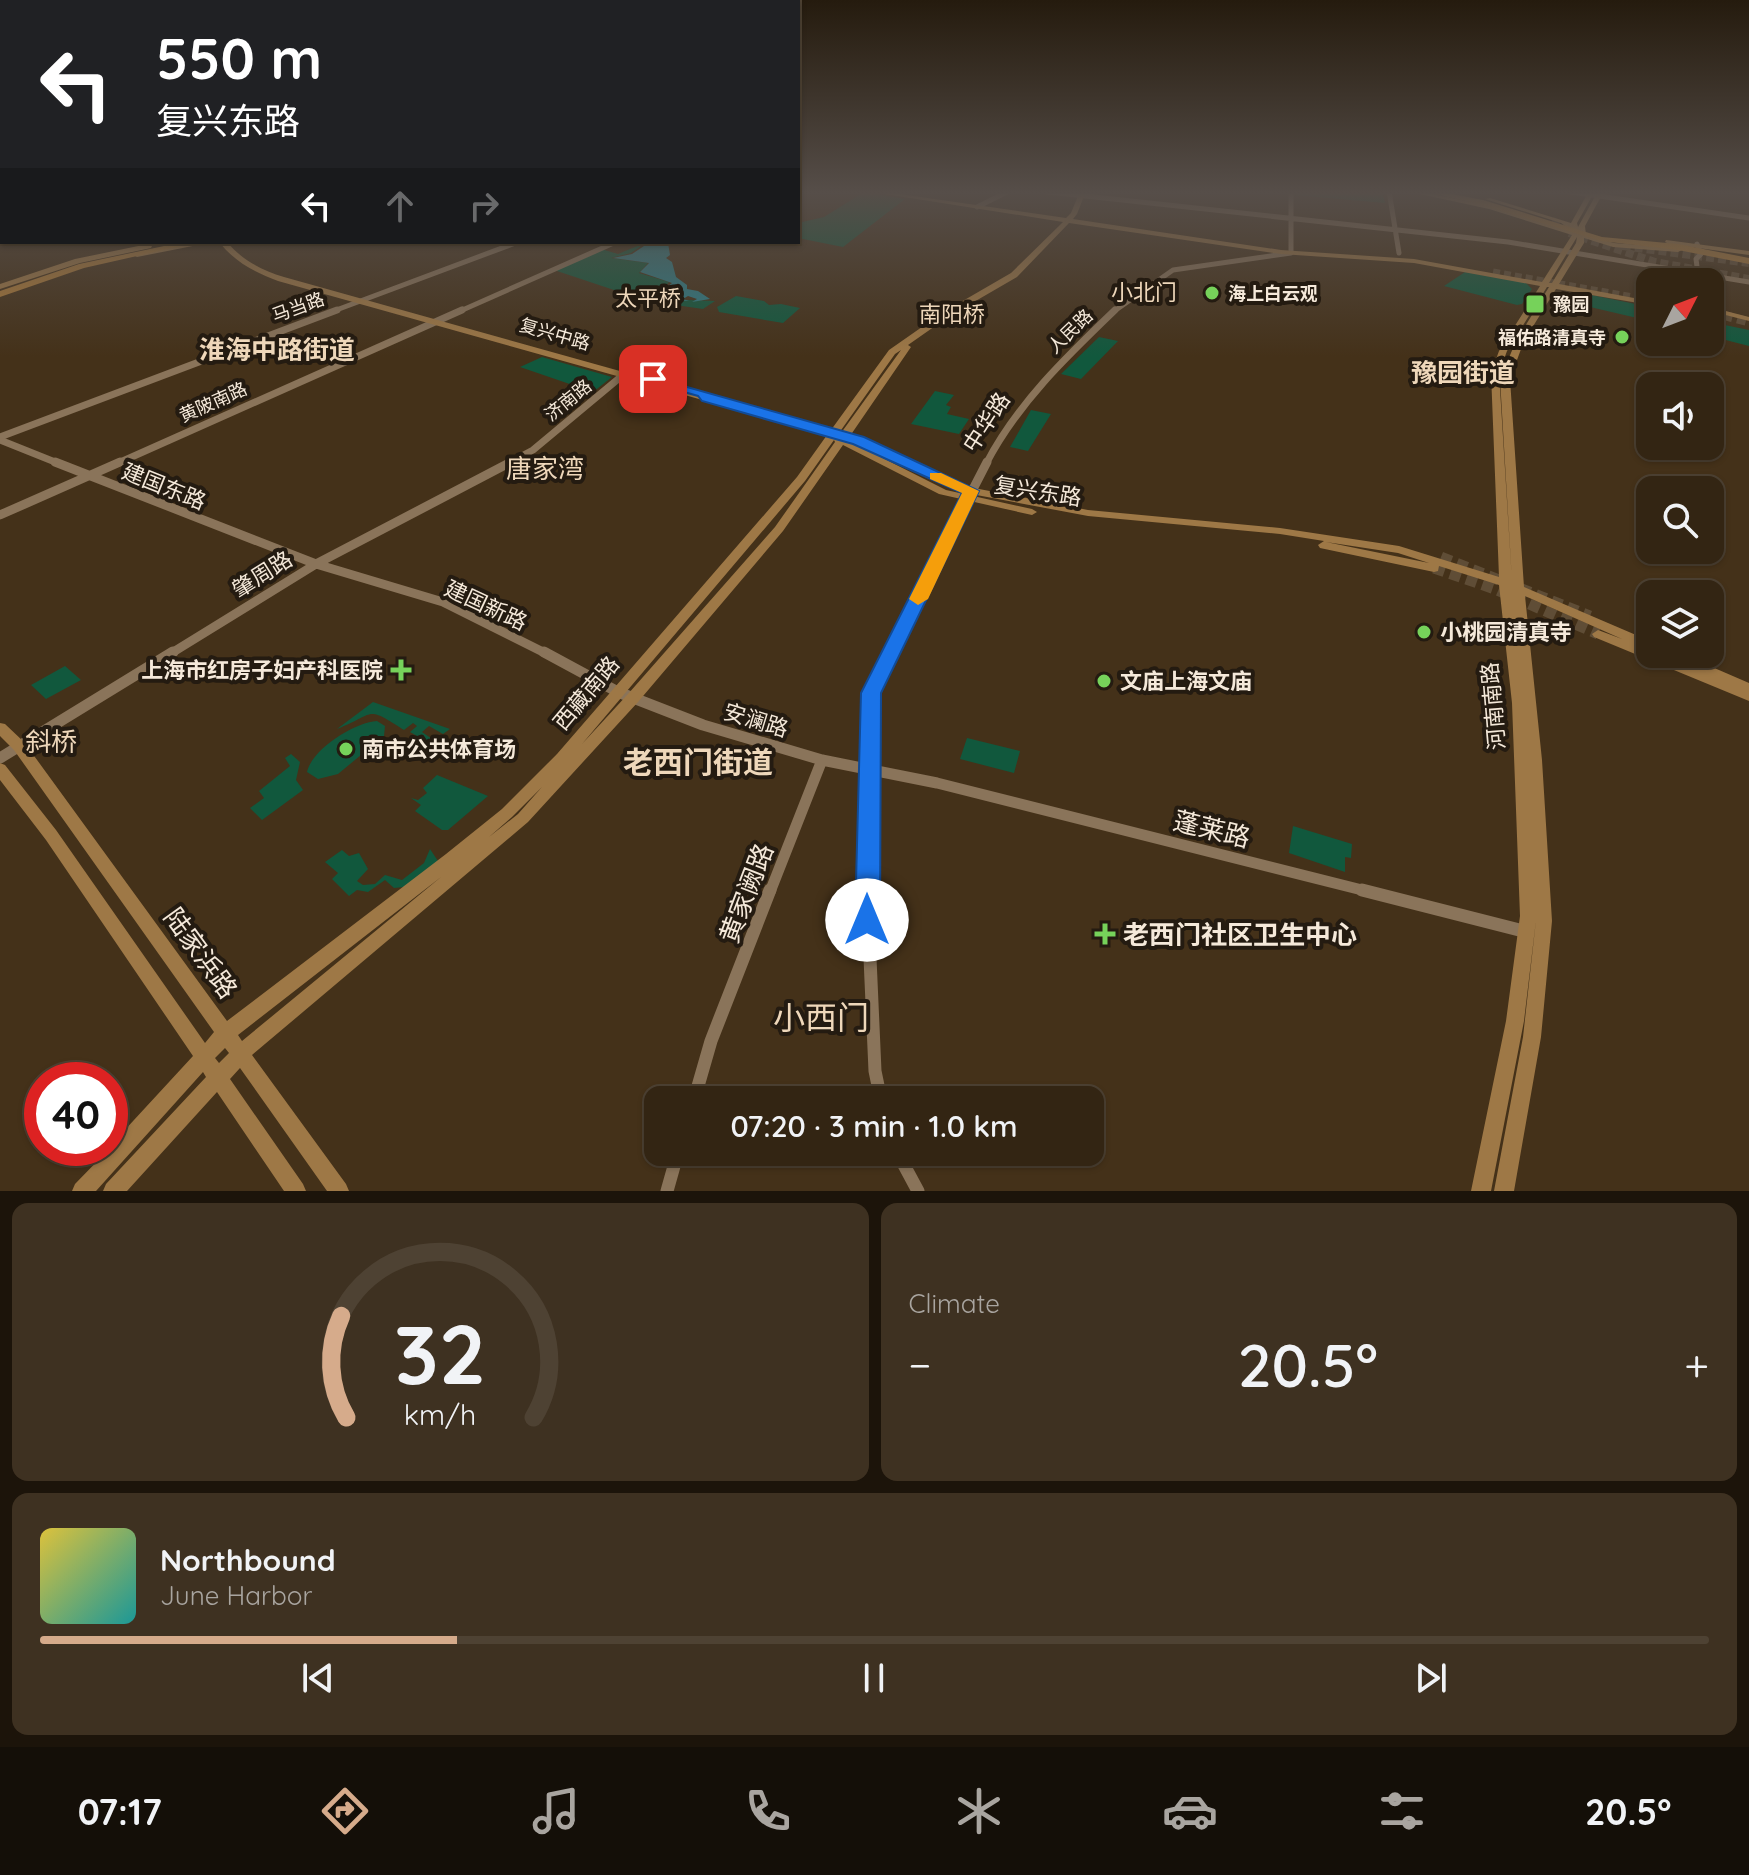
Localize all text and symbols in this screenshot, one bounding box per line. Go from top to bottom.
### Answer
text: 550 m [156,23,322,93]
icon: left [24,32,128,136]
text: 复兴东路 [156,98,300,143]
icon: left [294,184,338,228]
icon: ahead [378,184,422,228]
icon: right [462,184,506,228]
north arrow [1636,268,1724,356]
map controls [1636,268,1724,668]
district label: 小北门 [1111,278,1177,306]
place label: 海上白云观 [1228,282,1318,305]
district label: 太平桥 [615,284,681,312]
marker: 海上白云观 [1203,284,1221,302]
street label: 马当路 [269,287,327,327]
marker: 豫园 [1524,293,1546,315]
place label: 豫园 [1553,293,1589,316]
district label: 南阳桥 [919,300,985,328]
street label: 人民路 [1043,304,1097,358]
street label: 复兴中路 [517,313,593,355]
place label: 福佑路清真寺 [1498,326,1606,349]
marker: 福佑路清真寺 [1613,328,1631,346]
district label: 淮海中路街道 [199,333,355,366]
pin [619,345,687,413]
district label: 豫园街道 [1411,356,1515,389]
icon: arrive [631,357,675,401]
button: sound [1636,372,1724,460]
street label: 济南路 [540,374,596,426]
street label: 黄陂南路 [175,377,251,427]
street label: 中华路 [956,387,1016,457]
district label: 唐家湾 [506,452,584,485]
street label: 建国东路 [118,457,210,515]
street label: 复兴东路 [992,470,1084,512]
button: search [1636,476,1724,564]
street label: 肇周路 [227,545,297,603]
street label: 建国新路 [440,574,532,636]
button: layers [1636,580,1724,668]
place label: 小桃园清真寺 [1440,618,1572,646]
marker: 小桃园清真寺 [1415,623,1433,641]
street label: 西藏南路 [547,650,625,736]
place label: 上海市红房子妇产科医院 [141,656,383,684]
marker: 上海市红房子妇产科医院 [390,659,412,681]
street label: 河南南路 [1475,661,1511,751]
place label: 文庙上海文庙 [1120,667,1252,695]
marker: 文庙上海文庙 [1095,672,1113,690]
street label: 安澜路 [720,697,792,743]
district label: 斜桥 [25,725,77,758]
place label: 南市公共体育场 [362,735,516,763]
marker: 南市公共体育场 [337,740,355,758]
district label: 老西门街道 [623,743,773,781]
street label: 蓬莱路 [1170,804,1254,854]
street label: 黄家阙路 [712,839,780,947]
position arrow [825,878,909,962]
street label: 陆家浜路 [157,901,245,1005]
place label: 老西门社区卫生中心 [1123,918,1357,951]
marker: 老西门社区卫生中心 [1094,923,1116,945]
district label: 小西门 [773,997,869,1037]
speed limit sign: 40 [24,1062,128,1166]
text: 07:20 · 3 min · 1.0 km [730,1107,1018,1145]
text: Climate [909,1287,1000,1320]
text: 32 [394,1301,486,1405]
text: 20.5° [1238,1327,1378,1402]
text: − [909,1337,931,1392]
text: + [1684,1337,1709,1392]
text: km/h [404,1396,477,1432]
text: Northbound [160,1541,336,1579]
text: June Harbor [160,1579,312,1612]
icon: previous [296,1656,340,1700]
icon: pause [852,1656,896,1700]
icon: next [1409,1656,1453,1700]
icon: directions [317,1783,373,1839]
icon: music [528,1783,584,1839]
icon: phone [740,1783,796,1839]
icon: climate [951,1783,1007,1839]
icon: car [1162,1783,1218,1839]
icon: filters [1374,1783,1430,1839]
text: 07:17 [78,1789,162,1834]
text: 20.5° [1585,1789,1671,1834]

